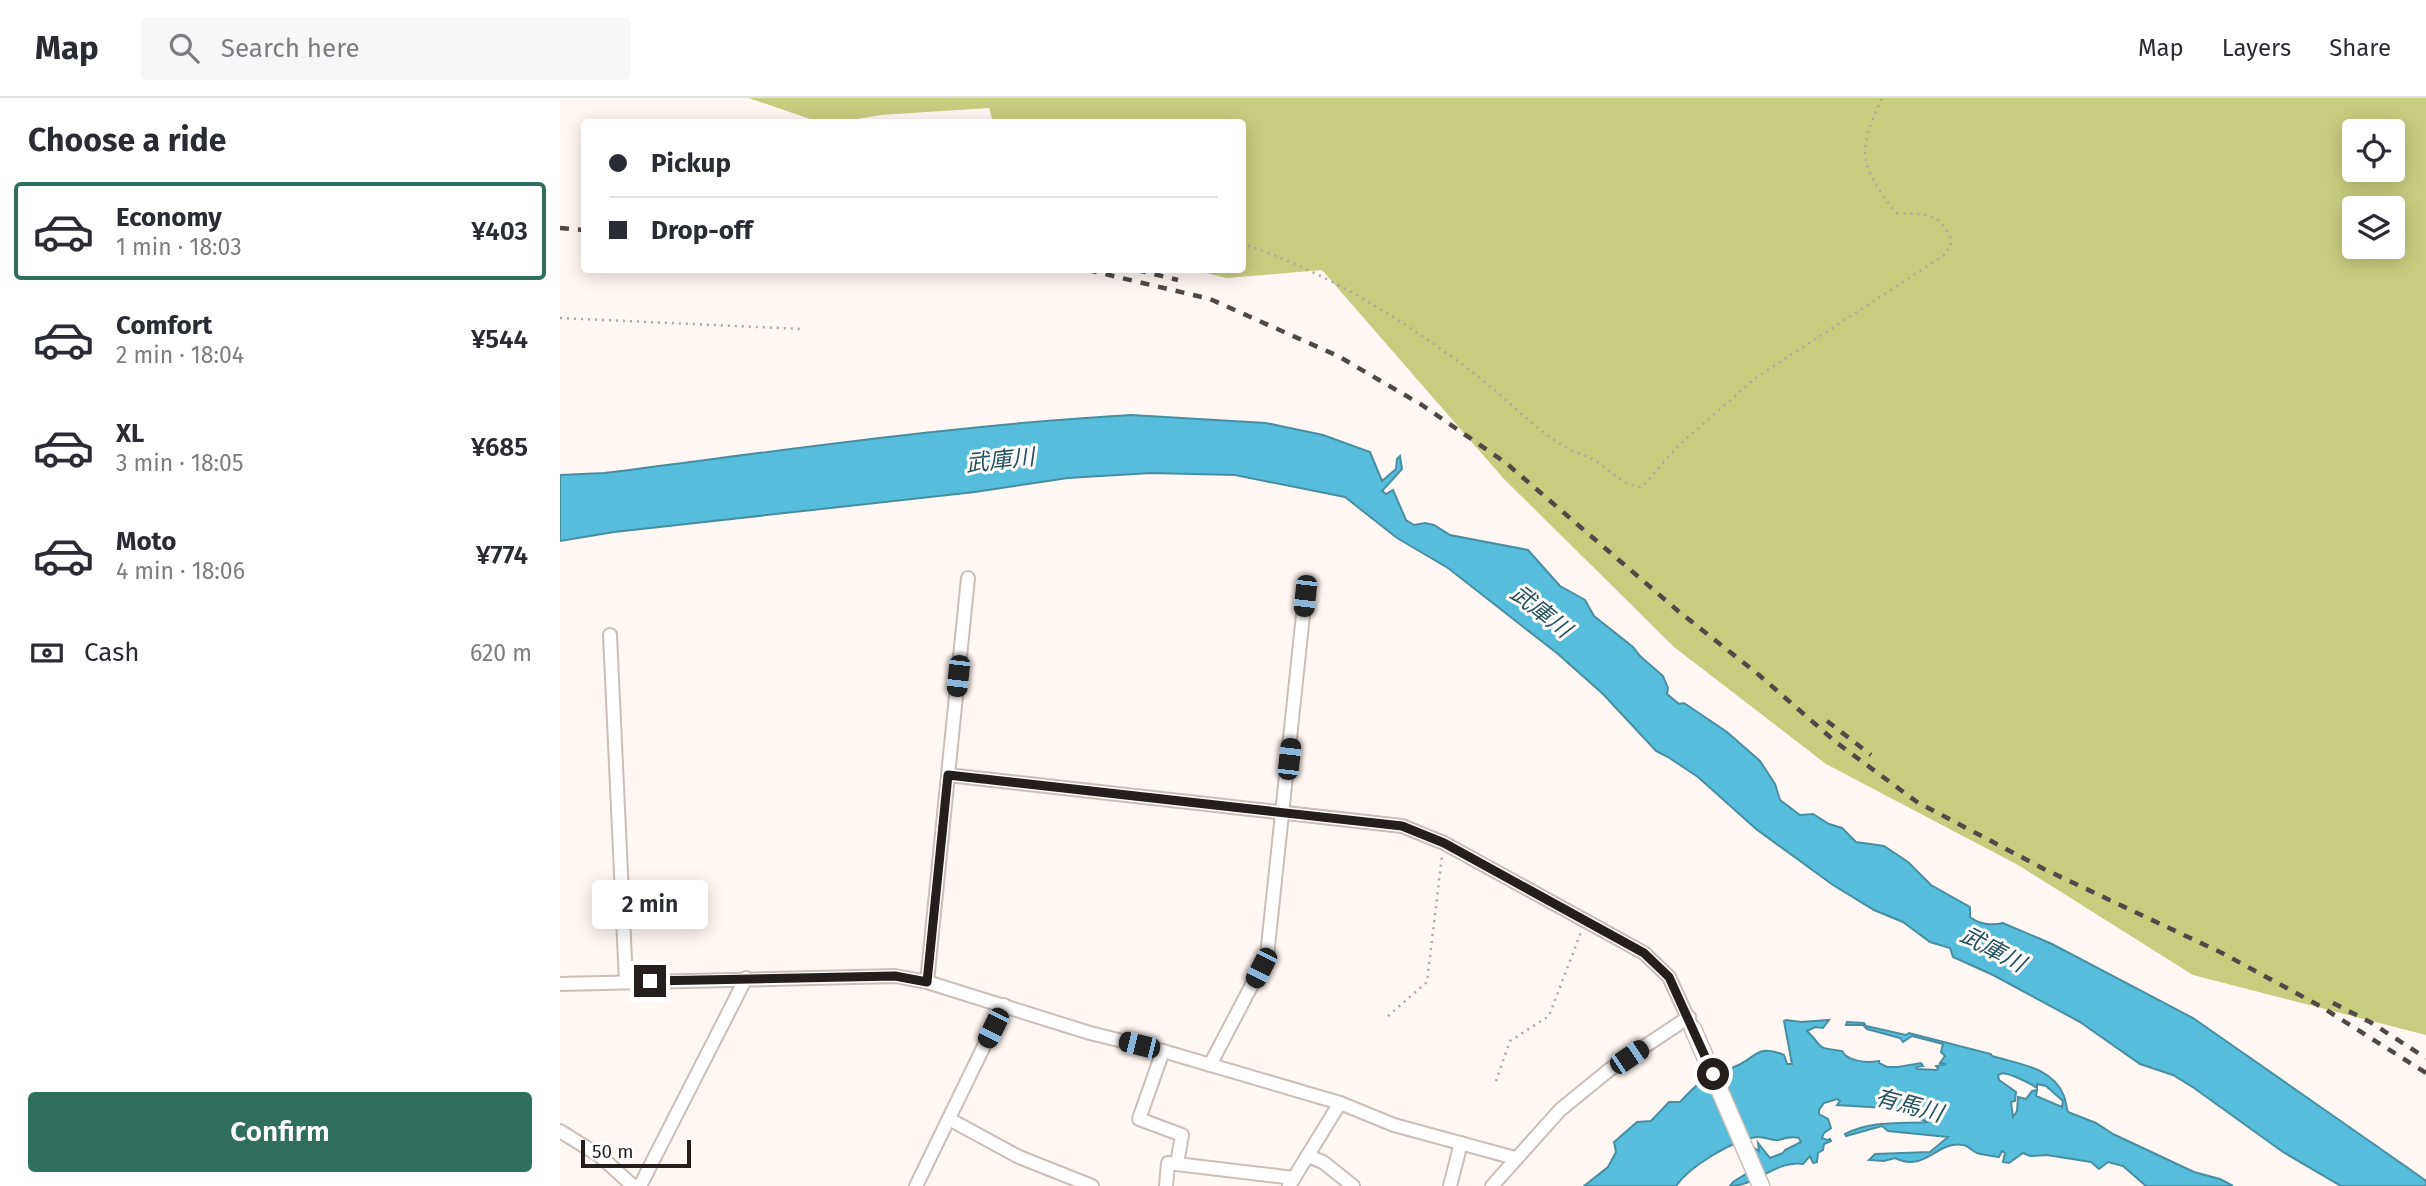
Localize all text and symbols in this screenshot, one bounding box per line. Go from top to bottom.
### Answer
search box [141,17,631,80]
text: Map [35,28,99,68]
icon: search [165,29,203,67]
text: Search here [221,33,360,64]
text: Map [2138,34,2184,62]
text: Layers [2222,34,2291,62]
text: Share [2329,34,2391,62]
map controls [2342,119,2405,259]
button: locate [2342,119,2405,182]
text: Choose a ride [28,121,226,159]
text: Pickup [651,148,731,179]
button: layers [2342,196,2405,259]
icon: car [32,200,95,263]
text: Economy [116,202,222,233]
text: Drop-off [651,215,753,246]
text: ¥403 [471,216,528,247]
text: 1 min · 18:03 [116,233,242,261]
icon: car [32,308,95,371]
text: Comfort [116,310,212,341]
text: ¥544 [471,324,528,355]
text: 2 min · 18:04 [116,341,244,369]
icon: car [32,416,95,479]
text: XL [116,418,144,449]
text: ¥685 [471,432,528,463]
water label: 武庫川 [964,442,1039,478]
text: 3 min · 18:05 [116,449,243,477]
icon: car [32,524,95,587]
text: Moto [116,526,176,557]
text: ¥774 [476,540,528,571]
text: 4 min · 18:06 [116,557,245,585]
car [1293,574,1318,618]
water label: 武庫川 [1505,579,1579,645]
icon: cash [28,634,66,672]
text: Cash [84,637,140,668]
text: 620 m [470,639,532,667]
car [946,654,971,698]
car [1277,737,1302,781]
callout: 2 min [592,880,708,928]
text: 2 min [622,890,678,918]
water label: 武庫川 [1956,920,2033,979]
car [1243,945,1280,991]
route end [634,965,666,997]
car [975,1005,1012,1051]
car [1117,1030,1162,1060]
car [1606,1037,1653,1077]
route start [1697,1058,1729,1090]
water label: 有馬川 [1872,1083,1949,1128]
button: Confirm [28,1092,532,1172]
scale bar [581,1137,691,1169]
text: 50 m [592,1140,633,1163]

